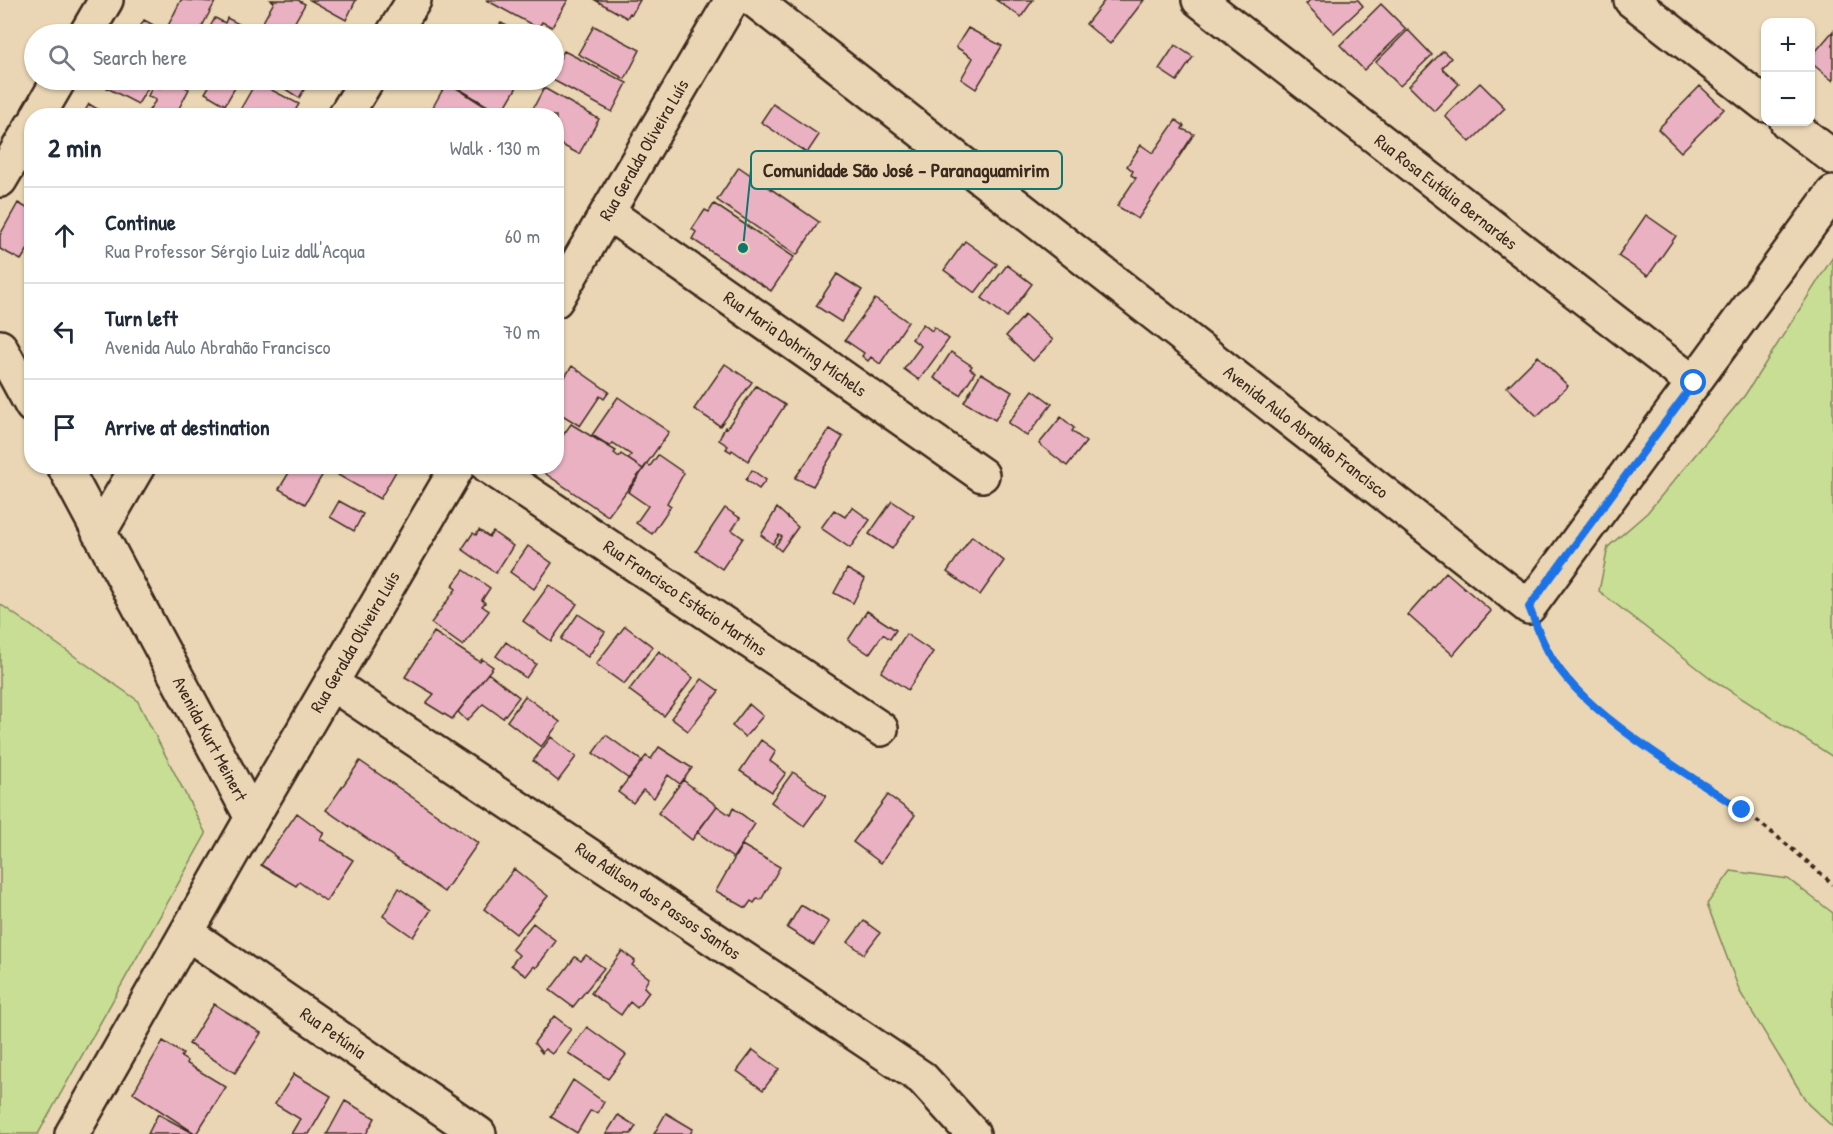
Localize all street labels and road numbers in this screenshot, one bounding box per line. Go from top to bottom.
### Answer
street label: Rua Geralda Oliveira Luís [593,74,694,225]
street label: Rua Rosa Eutália Bernardes [1370,128,1523,255]
street label: Rua Maria Dohring Michels [719,285,872,402]
street label: Avenida Aulo Abrahão Francisco [1219,359,1394,504]
street label: Rua Francisco Estácio Martins [599,533,772,662]
street label: Rua Geralda Oliveira Luís [304,566,405,717]
street label: Avenida Kurt Meinert [167,672,254,806]
street label: Rua Adilson dos Passos Santos [571,836,746,965]
street label: Rua Petúnia [295,1001,371,1064]

